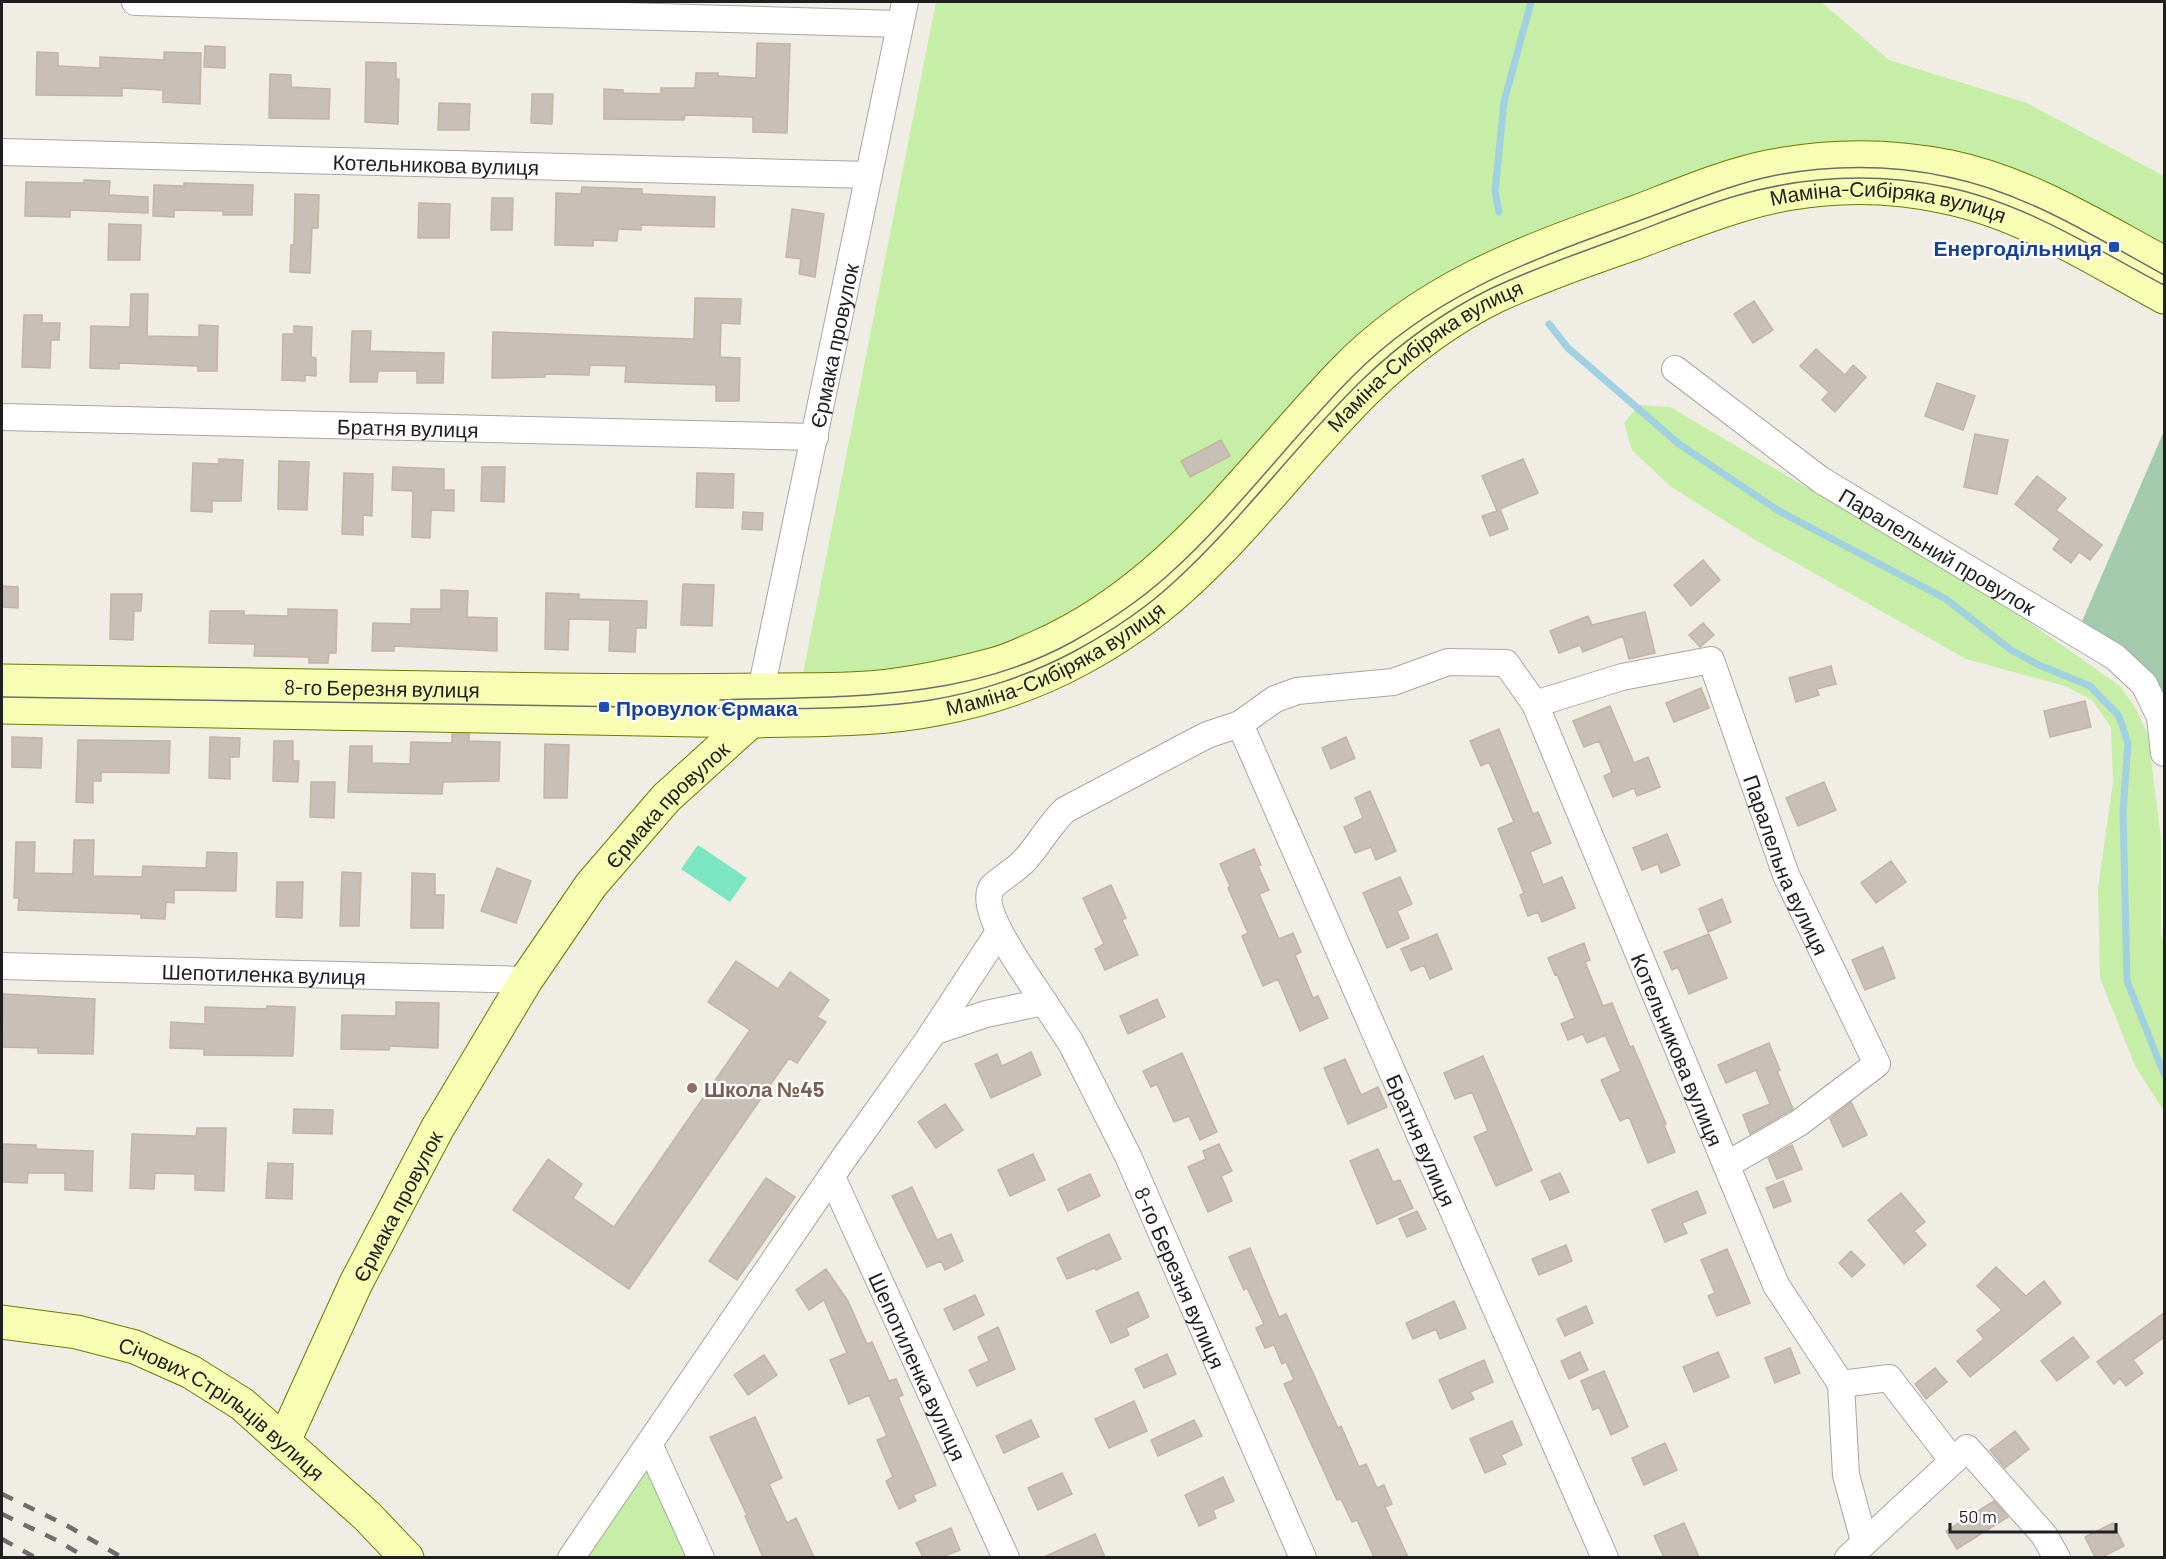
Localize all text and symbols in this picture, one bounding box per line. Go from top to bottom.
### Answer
street label: Котельникова вулиця [332,148,539,179]
street label: Маміна-Сибіряка вулиця [1767,175,2010,227]
place label: Енергодільниця [1934,235,2102,260]
marker: Енергодільниця [2107,240,2121,254]
street label: Єрмака провулок [804,260,863,430]
street label: Маміна-Сибіряка вулиця [1321,274,1526,436]
street label: Братня вулиця [337,413,479,441]
street label: Паралельний провулок [1835,482,2041,620]
street label: Маміна-Сибіряка вулиця [943,596,1169,719]
street label: 8-го Березня вулиця [284,673,480,701]
place label: Провулок Єрмака [616,695,798,720]
marker: Провулок Єрмака [597,700,611,714]
street label: Єрмака провулок [599,735,734,873]
street label: Паралельна вулиця [1739,771,1835,959]
street label: Котельникова вулиця [1627,949,1729,1149]
street label: Шепотиленка вулиця [162,958,366,988]
street label: Братня вулиця [1382,1070,1462,1210]
place label: Школа №45 [704,1076,824,1101]
marker: Школа №45 [685,1081,699,1095]
street label: Єрмака провулок [347,1125,447,1286]
street label: 8-го Березня вулиця [1130,1183,1231,1372]
street label: Шепотиленка вулиця [865,1268,972,1464]
street label: Січових Стрільців вулиця [116,1331,330,1485]
scale bar [1950,1496,2116,1534]
text: 50 m [1959,1505,1997,1527]

